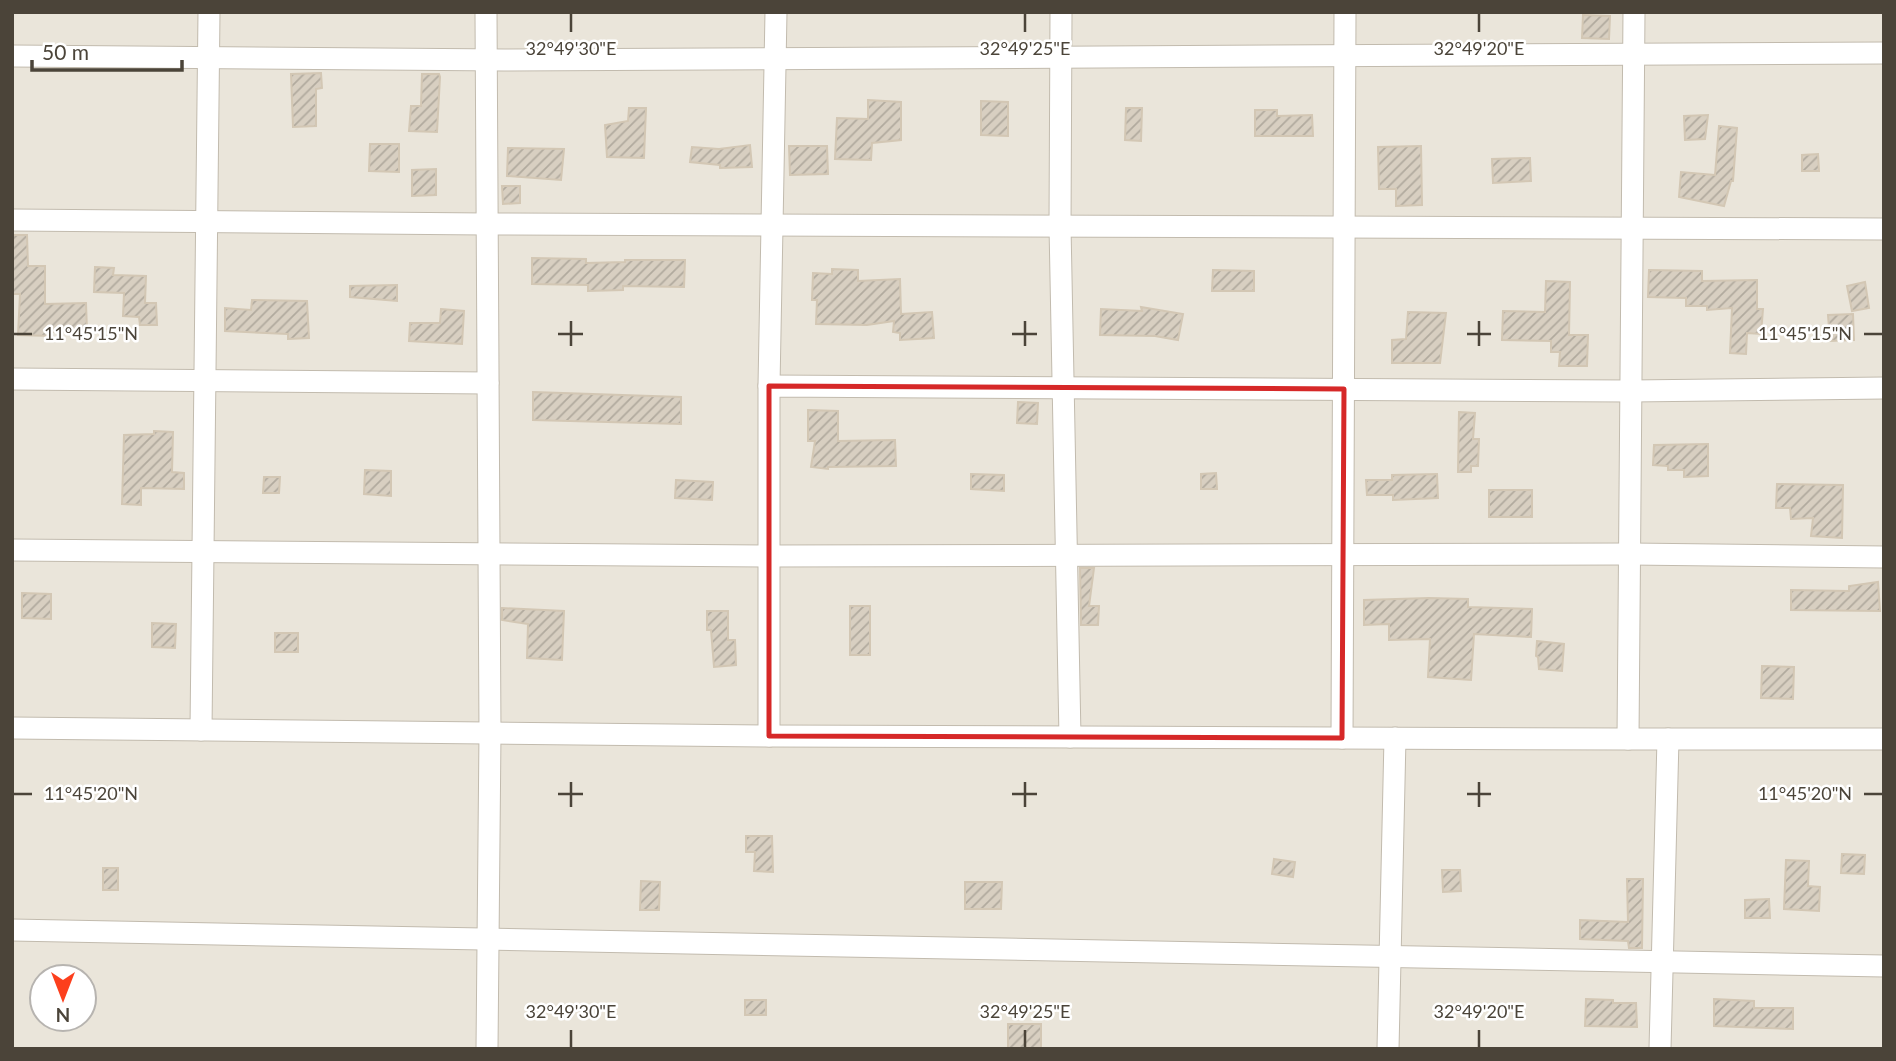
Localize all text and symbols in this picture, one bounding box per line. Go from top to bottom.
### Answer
scale bar [32,28,182,72]
text: 32°49'30"E [526,37,616,59]
text: 32°49'25"E [980,37,1070,59]
text: 32°49'20"E [1434,37,1524,59]
text: 50 m [42,39,89,64]
text: 11°45'15"N [44,322,138,344]
text: 11°45'15"N [1758,322,1852,344]
text: 11°45'20"N [44,782,138,804]
text: 11°45'20"N [1758,782,1852,804]
north arrow [28,963,98,1033]
text: 32°49'30"E [526,1000,616,1022]
text: 32°49'25"E [980,1000,1070,1022]
text: 32°49'20"E [1434,1000,1524,1022]
text: N [56,1004,70,1027]

